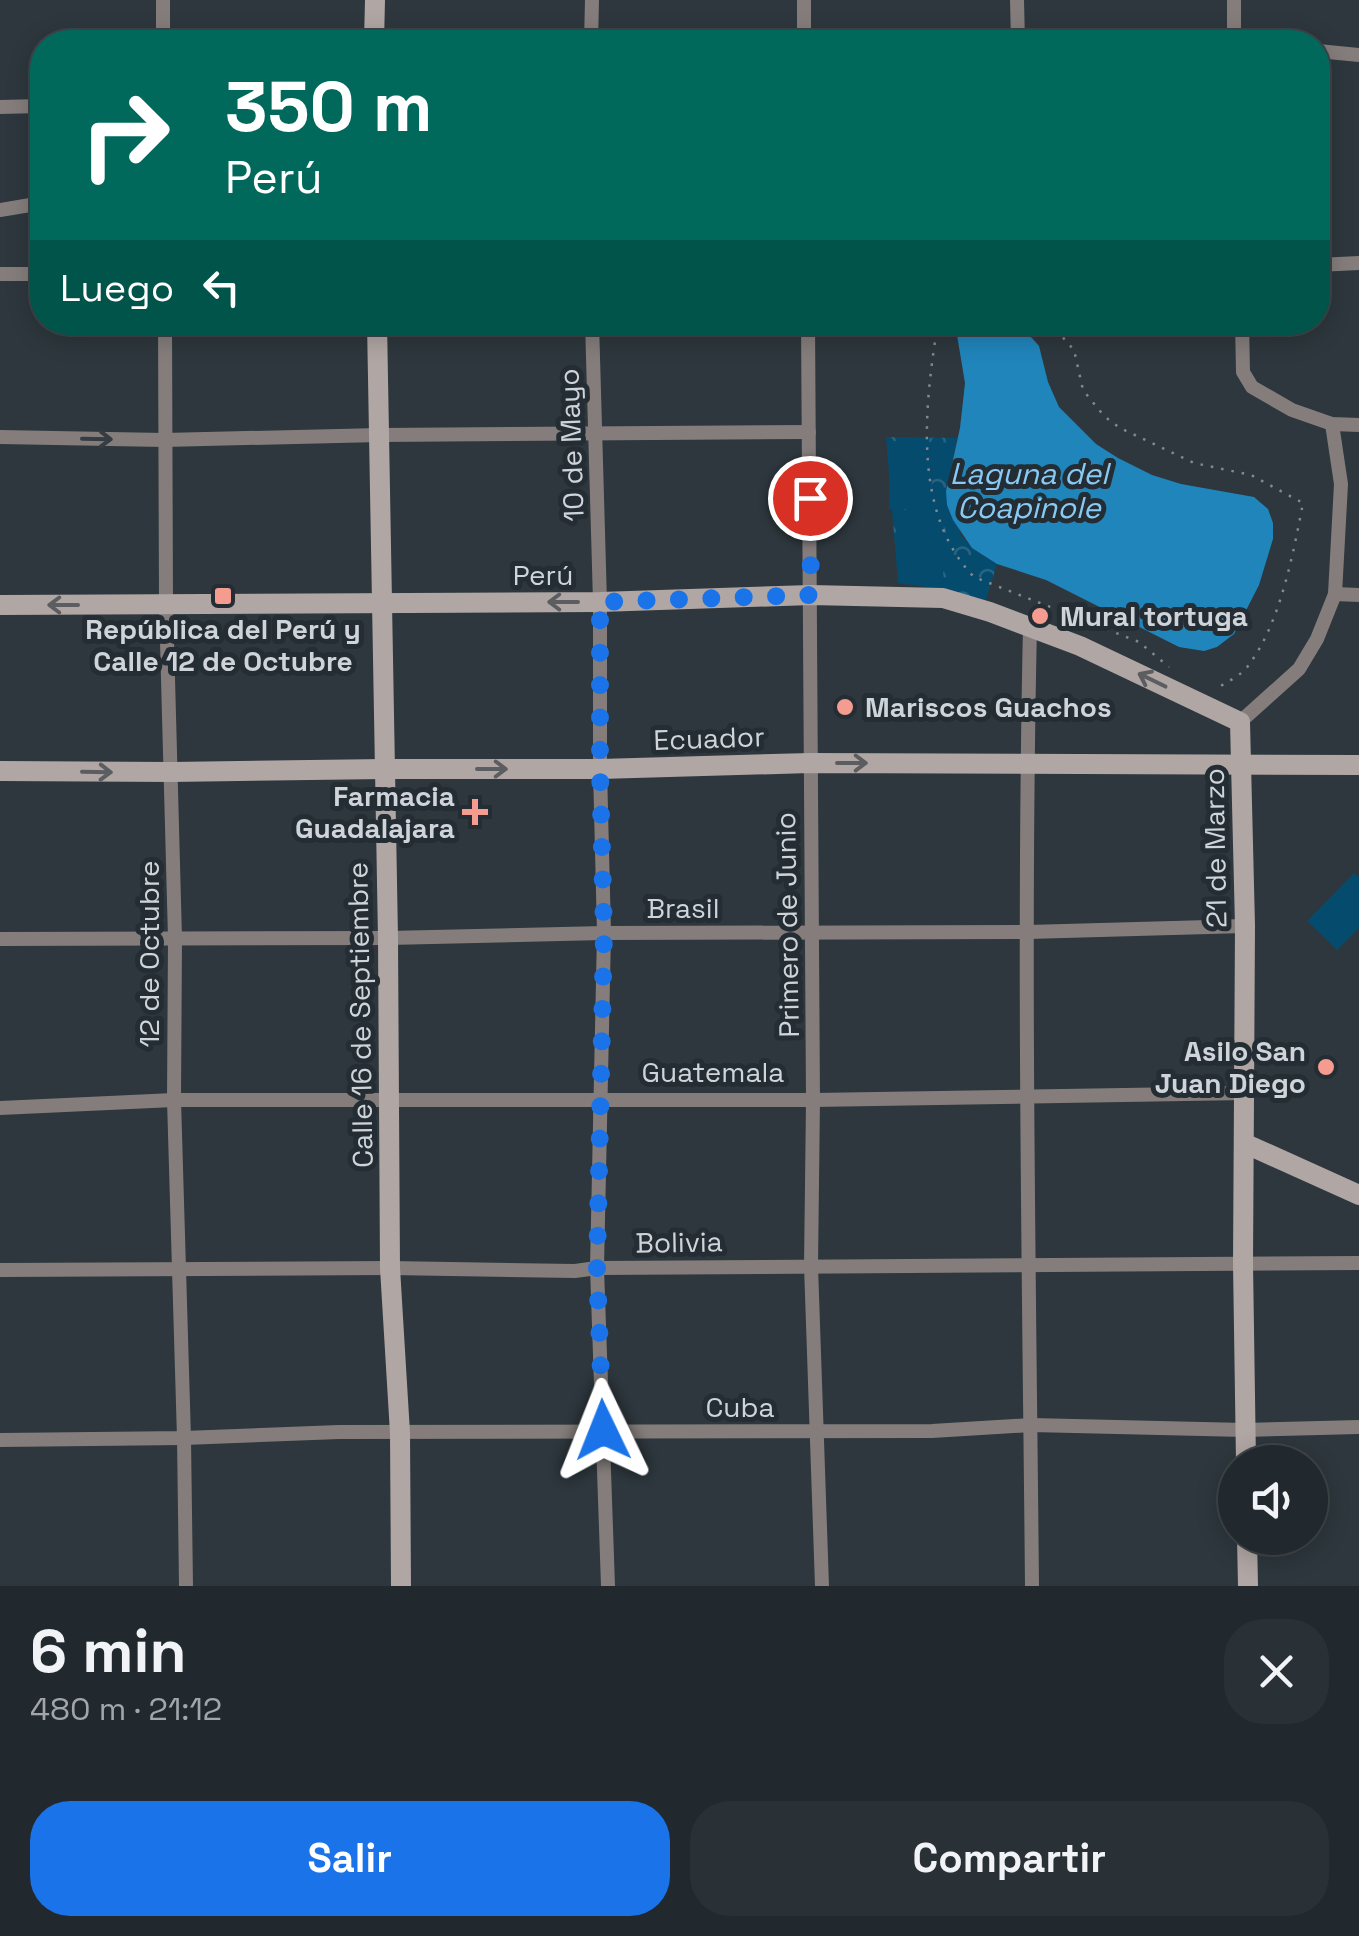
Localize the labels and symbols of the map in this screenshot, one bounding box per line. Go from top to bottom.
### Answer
street label: 10 de Mayo [550,368,592,522]
one-way arrow [81,429,113,448]
water label: Laguna del Coapinole [950,454,1112,527]
pin [768,456,853,541]
street label: Perú [513,557,573,593]
marker: República del Perú y Calle 12 de Octubre [212,585,234,607]
one-way arrow [547,592,580,612]
one-way arrow [47,596,80,614]
place label: Mural tortuga [1060,598,1248,634]
marker: Mural tortuga [1029,605,1051,627]
place label: República del Perú y Calle 12 de Octubre [85,611,361,679]
one-way arrow [1137,670,1167,689]
place label: Mariscos Guachos [865,689,1112,725]
marker: Mariscos Guachos [834,696,856,718]
street label: Ecuador [653,718,765,758]
one-way arrow [836,754,868,773]
one-way arrow [476,760,508,778]
one-way arrow [80,762,113,782]
street label: 21 de Marzo [1196,768,1234,928]
place label: Farmacia Guadalajara [295,778,455,846]
marker: Farmacia Guadalajara [464,801,486,823]
street label: Primero de Junio [767,812,807,1038]
street label: 12 de Octubre [131,860,167,1048]
street label: Calle 16 de Septiembre [339,862,381,1168]
street label: Brasil [646,890,720,926]
place label: Asilo San Juan Diego [1155,1033,1306,1101]
street label: Guatemala [642,1054,784,1090]
marker: Asilo San Juan Diego [1315,1056,1337,1078]
street label: Bolivia [635,1223,723,1261]
position arrow [551,1378,655,1482]
street label: Cuba [705,1389,775,1425]

